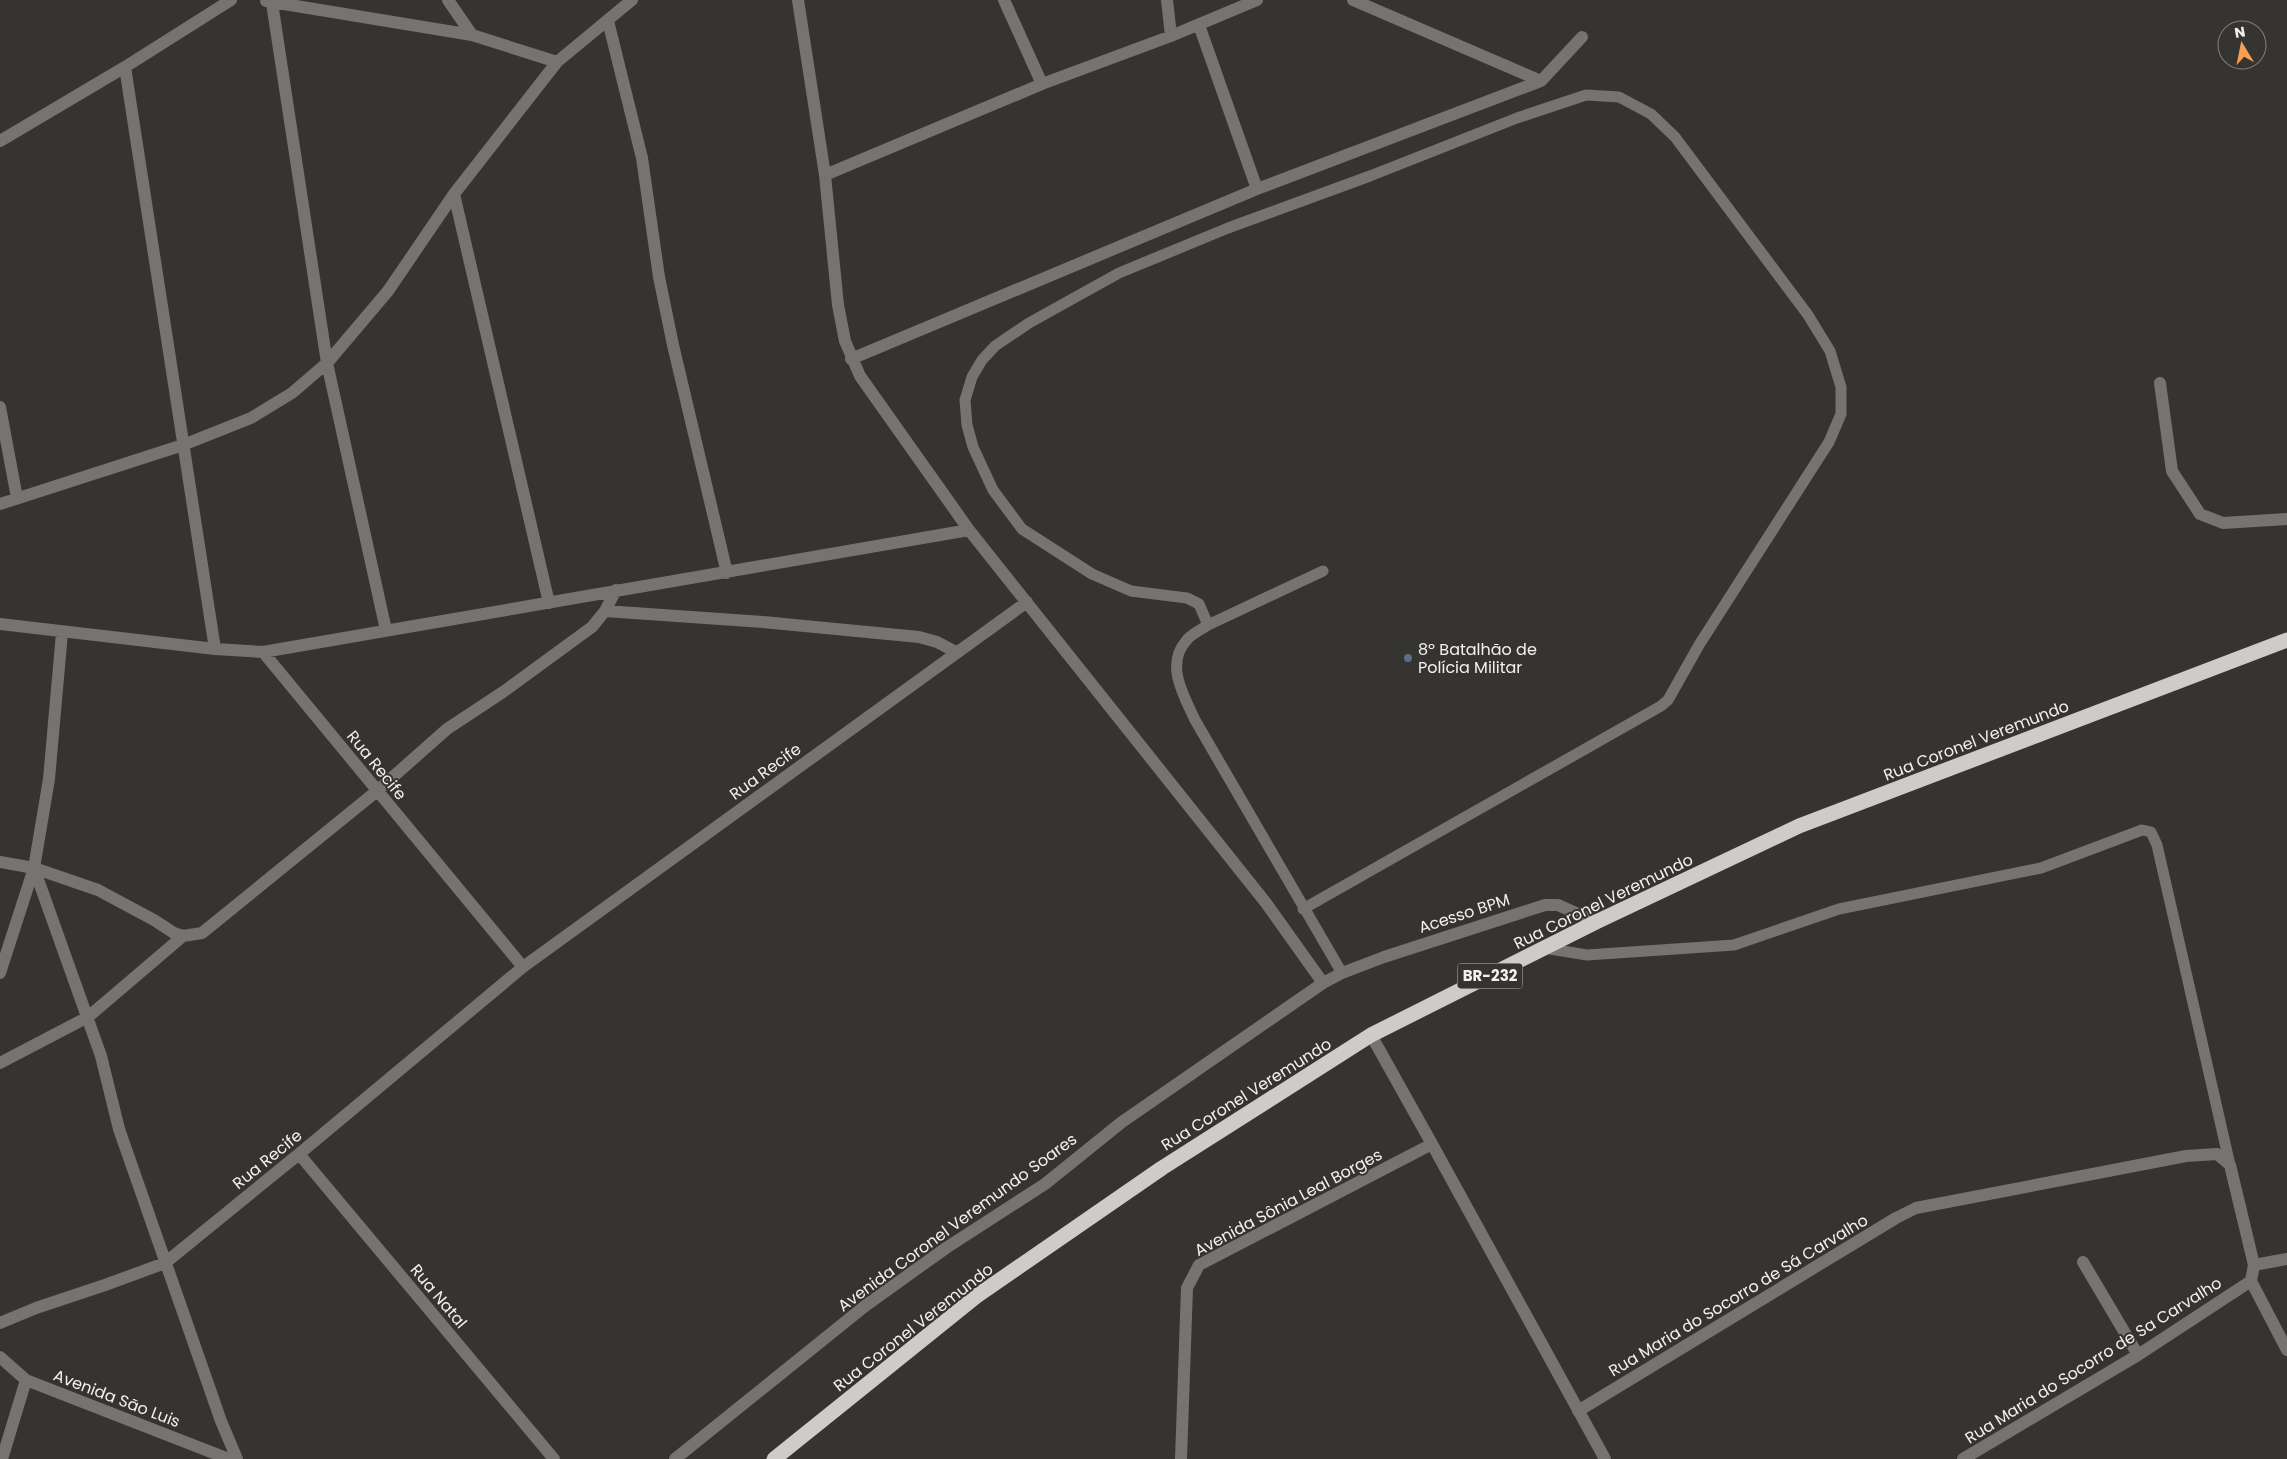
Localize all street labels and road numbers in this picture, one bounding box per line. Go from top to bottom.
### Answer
street label: Rua Coronel Veremundo [1880,694,2072,786]
street label: Rua Recife [341,726,412,805]
street label: Rua Recife [725,738,806,805]
street label: Rua Coronel Veremundo [1510,848,1697,955]
street label: Acesso BPM [1416,888,1513,939]
road number: BR-232 [1458,964,1522,988]
street label: Rua Coronel Veremundo [1157,1033,1336,1156]
street label: Rua Recife [228,1124,307,1195]
street label: Avenida Coronel Veremundo Soares [833,1128,1082,1317]
street label: Avenida Sônia Leal Borges [1190,1143,1386,1262]
street label: Rua Maria do Socorro de Sá Carvalho [1604,1209,1872,1382]
street label: Rua Coronel Veremundo [829,1258,998,1397]
street label: Rua Natal [405,1259,472,1333]
street label: Rua Maria do Socorro de Sa Carvalho [1960,1271,2226,1449]
street label: Avenida São Luis [50,1364,183,1433]

